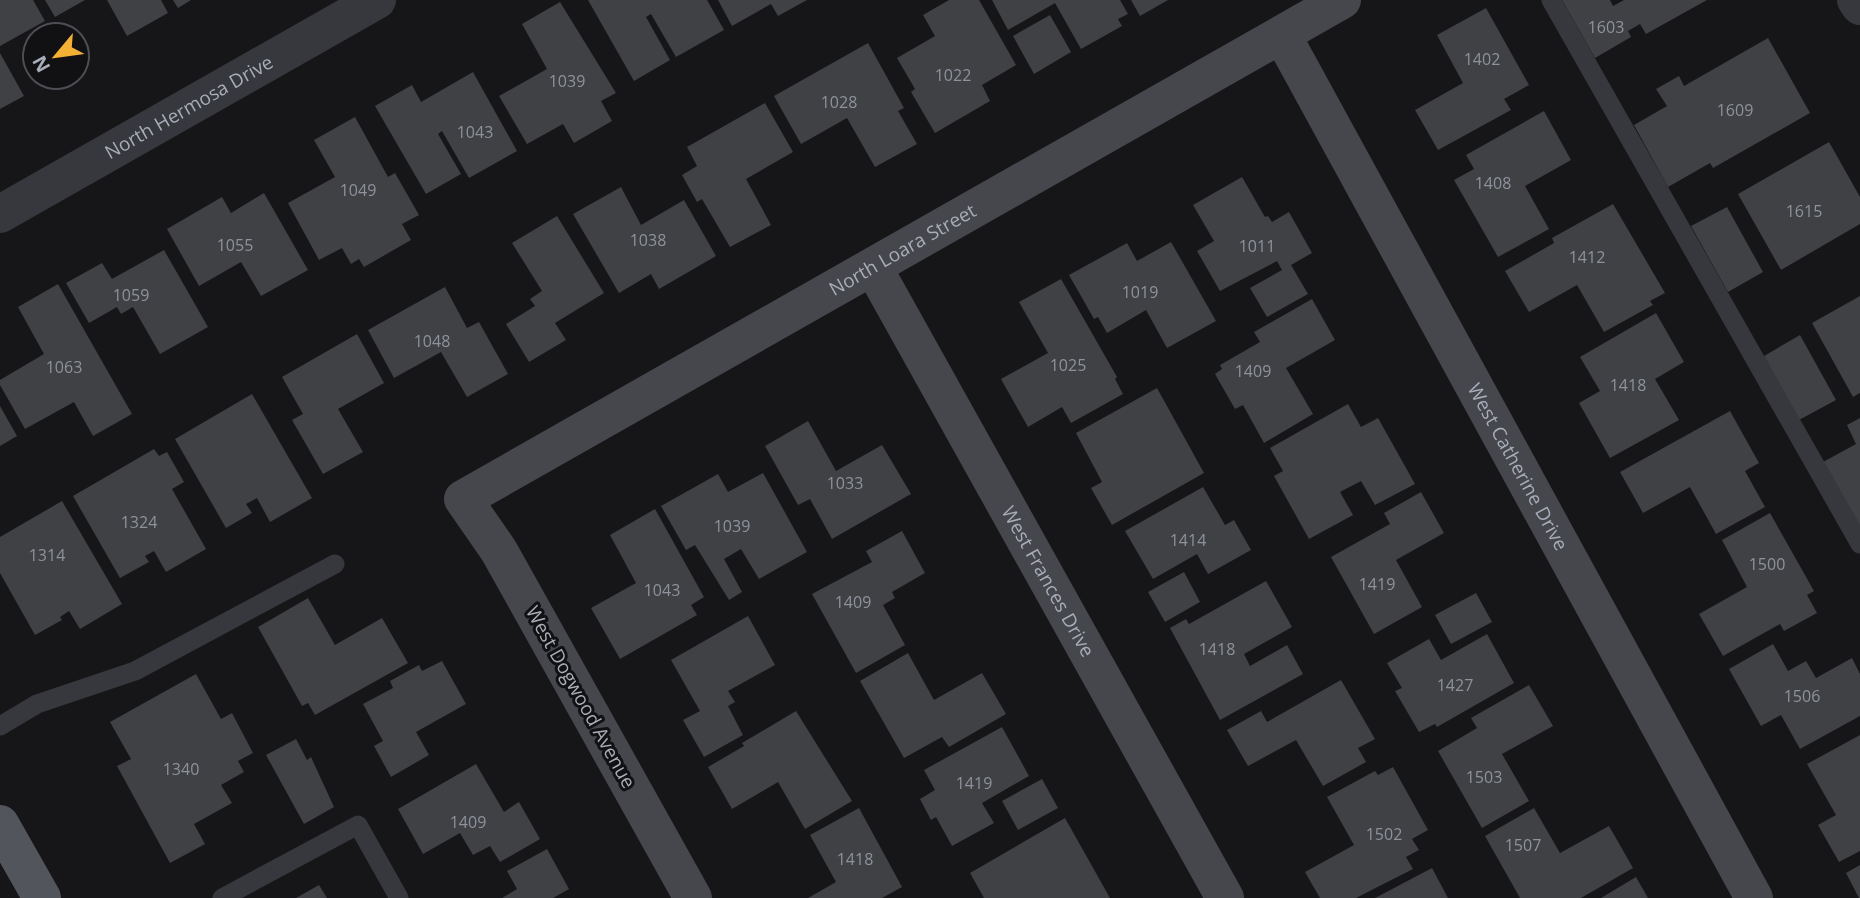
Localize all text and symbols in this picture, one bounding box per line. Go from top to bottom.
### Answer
house number: 1603 [1588,16,1624,38]
north arrow [21,21,91,91]
house number: 1402 [1464,48,1500,70]
street label: North Hermosa Drive [100,49,278,165]
text: N [26,51,56,77]
house number: 1022 [935,64,971,86]
house number: 1039 [549,70,585,92]
house number: 1028 [821,91,857,113]
house number: 1609 [1717,99,1753,121]
house number: 1043 [457,121,493,143]
house number: 1408 [1475,172,1511,194]
house number: 1049 [340,179,376,201]
street label: North Loara Street [824,197,981,302]
house number: 1615 [1786,200,1822,222]
house number: 1038 [630,229,666,251]
house number: 1055 [217,234,253,256]
house number: 1011 [1239,235,1275,257]
house number: 1412 [1569,246,1605,268]
house number: 1019 [1122,281,1158,303]
house number: 1059 [113,284,149,306]
house number: 1048 [414,330,450,352]
house number: 1025 [1050,354,1086,376]
house number: 1063 [46,356,82,378]
house number: 1409 [1235,360,1271,382]
house number: 1418 [1610,374,1646,396]
street label: West Catherine Drive [1462,378,1574,555]
house number: 1033 [827,472,863,494]
street label: West Frances Drive [996,501,1101,662]
house number: 1324 [121,511,157,533]
house number: 1039 [714,515,750,537]
house number: 1414 [1170,529,1206,551]
house number: 1314 [29,544,65,566]
house number: 1500 [1749,553,1785,575]
house number: 1419 [1359,573,1395,595]
house number: 1043 [644,579,680,601]
house number: 1409 [835,591,871,613]
street label: West Dogwood Avenue [520,601,642,793]
house number: 1418 [1199,638,1235,660]
house number: 1427 [1437,674,1473,696]
house number: 1506 [1784,685,1820,707]
house number: 1340 [163,758,199,780]
house number: 1503 [1466,766,1502,788]
house number: 1419 [956,772,992,794]
house number: 1409 [450,811,486,833]
house number: 1502 [1366,823,1402,845]
house number: 1507 [1505,834,1541,856]
house number: 1418 [837,848,873,870]

